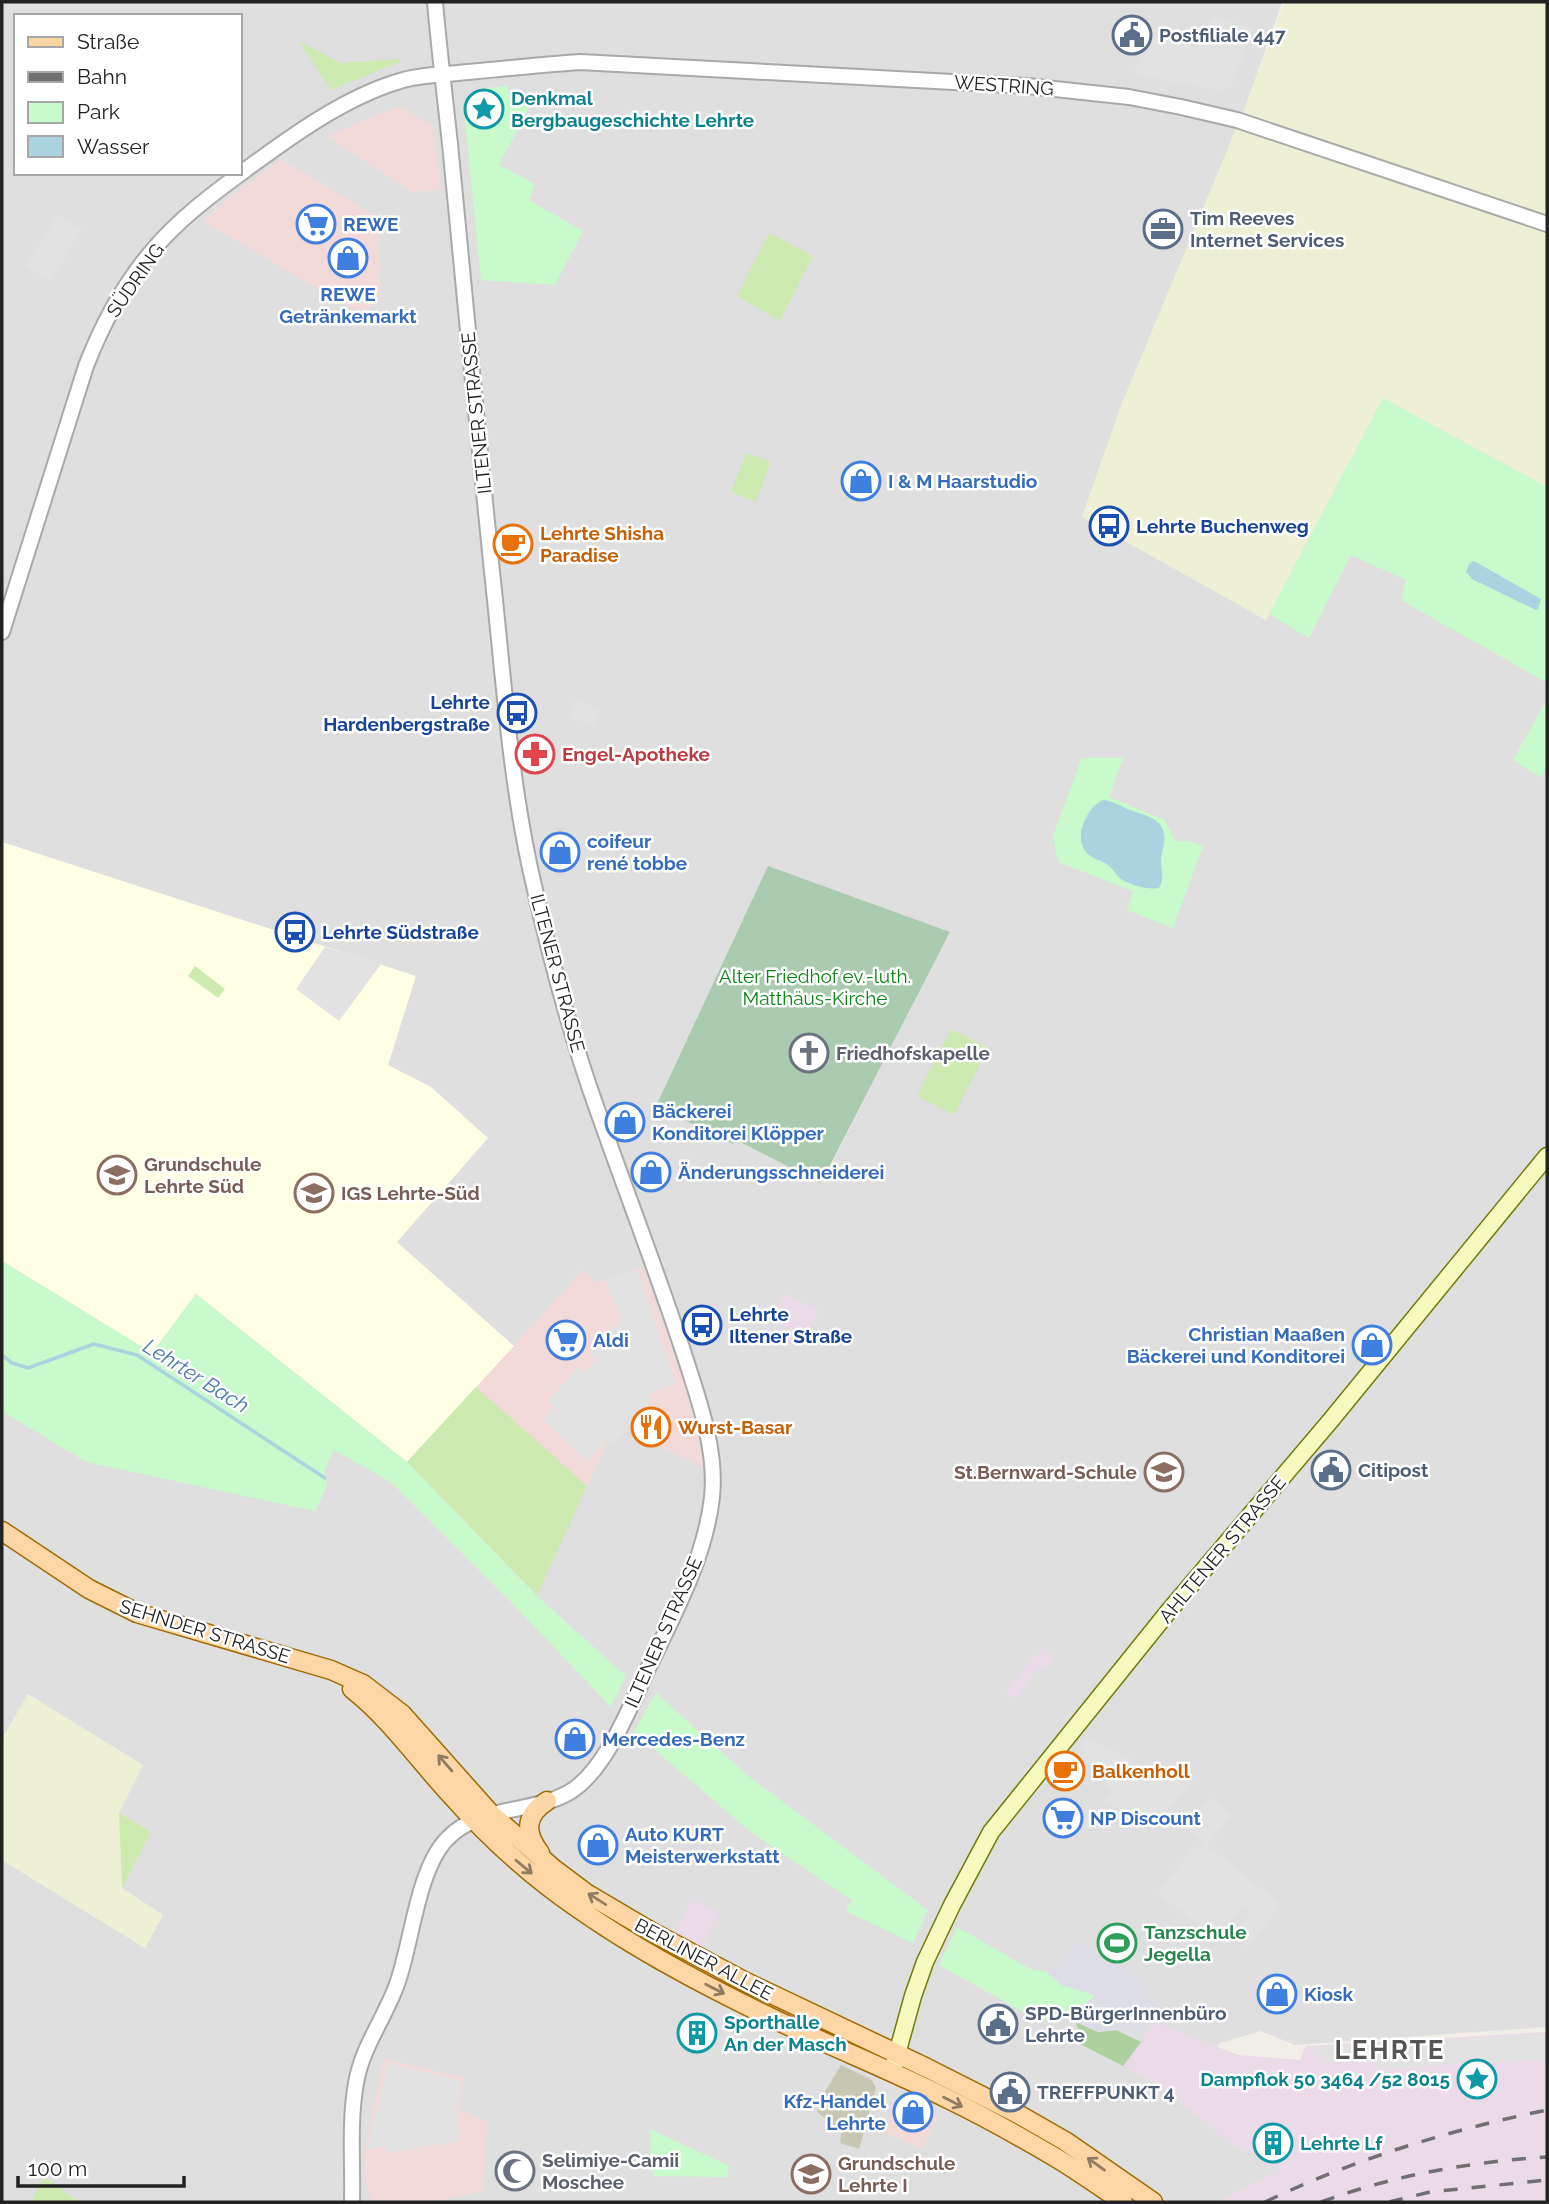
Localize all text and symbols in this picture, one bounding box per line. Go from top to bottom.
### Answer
legend [14,14,242,175]
public building icon: Postfiliale 447 [1111,14,1153,56]
place label: Postfiliale 447 [1159,24,1286,46]
text: Straße [77,29,139,54]
text: Bahn [77,64,127,89]
street label: WESTRING [953,71,1055,99]
place label: Denkmal Bergbaugeschichte Lehrte [511,87,754,131]
place icon: Denkmal Bergbaugeschichte Lehrte [463,88,505,130]
text: Park [77,99,120,124]
text: Wasser [77,134,150,159]
supermarket icon: REWE [295,203,337,245]
place label: Tim Reeves Internet Services [1190,207,1344,251]
office icon: Tim Reeves Internet Services [1142,208,1184,250]
place label: REWE [343,213,398,235]
shop icon: REWE Getränkemarkt [327,237,369,279]
street label: SÜDRING [102,239,168,321]
place label: REWE Getränkemarkt [279,283,417,327]
street label: ILTENER STRASSE [457,331,495,495]
shop icon: I & M Haarstudio [840,460,882,502]
place label: I & M Haarstudio [888,470,1037,492]
bus stop icon: Lehrte Buchenweg [1088,505,1130,547]
place label: Lehrte Buchenweg [1136,515,1309,537]
place label: Lehrte Shisha Paradise [540,522,664,566]
cafe icon: Lehrte Shisha Paradise [492,523,534,565]
place label: Lehrte Hardenbergstraße [323,691,490,735]
bus stop icon: Lehrte Hardenbergstraße [496,692,538,734]
pharmacy icon: Engel-Apotheke [514,733,556,775]
place label: Engel-Apotheke [562,743,710,765]
place label: coifeur rené tobbe [587,830,687,874]
shop icon: coifeur rené tobbe [539,831,581,873]
street label: ILTENER STRASSE [526,891,590,1055]
bus stop icon: Lehrte Südstraße [274,911,316,953]
place label: Lehrte Südstraße [322,921,479,943]
park label: Alter Friedhof ev.-luth. Matthäus-Kirche [719,965,911,1009]
church icon: Friedhofskapelle [788,1032,830,1074]
place label: Friedhofskapelle [836,1042,990,1064]
place label: Bäckerei Konditorei Klöpper [652,1100,825,1144]
shop icon: Bäckerei Konditorei Klöpper [604,1101,646,1143]
shop icon: Änderungsschneiderei [630,1151,672,1193]
place label: Grundschule Lehrte Süd [144,1153,261,1197]
school or university icon: Grundschule Lehrte Süd [96,1154,138,1196]
place label: Änderungsschneiderei [678,1161,884,1183]
school or university icon: IGS Lehrte-Süd [293,1172,335,1214]
place label: IGS Lehrte-Süd [341,1182,480,1204]
place label: Lehrte Iltener Straße [729,1303,852,1347]
bus stop icon: Lehrte Iltener Straße [681,1304,723,1346]
supermarket icon: Aldi [545,1319,587,1361]
place label: Christian Maaßen Bäckerei und Konditorei [1127,1323,1345,1367]
shop icon: Christian Maaßen Bäckerei und Konditorei [1351,1324,1393,1366]
place label: Aldi [593,1329,629,1351]
water label: Lehrter Bach [139,1333,254,1418]
restaurant icon: Wurst-Basar [630,1406,672,1448]
place label: Wurst-Basar [678,1416,793,1438]
public building icon: Citipost [1310,1449,1352,1491]
school or university icon: St.Bernward-Schule [1143,1451,1185,1493]
place label: Citipost [1358,1459,1429,1481]
place label: St.Bernward-Schule [954,1461,1137,1483]
street label: AHLTENER STRASSE [1154,1471,1290,1627]
street label: ILTENER STRASSE [620,1553,706,1711]
street label: SEHNDER STRASSE [117,1595,293,1667]
shop icon: Mercedes-Benz [554,1718,596,1760]
place label: Mercedes-Benz [602,1728,745,1750]
cafe icon: Balkenholl [1044,1750,1086,1792]
one-way arrow [437,1754,453,1772]
place label: Balkenholl [1092,1760,1191,1782]
supermarket icon: NP Discount [1042,1797,1084,1839]
place label: NP Discount [1090,1807,1201,1829]
place label: Auto KURT Meisterwerkstatt [625,1823,780,1867]
shop icon: Auto KURT Meisterwerkstatt [577,1824,619,1866]
one-way arrow [514,1859,532,1875]
one-way arrow [587,1892,607,1906]
street label: BERLINER ALLEE [631,1913,777,2005]
place label: Tanzschule Jegella [1144,1921,1247,1965]
sports icon: Tanzschule Jegella [1096,1922,1138,1964]
shop icon: Kiosk [1256,1973,1298,2015]
one-way arrow [704,1982,725,1996]
place label: Kiosk [1304,1983,1353,2005]
place label: SPD-BürgerInnenbüro Lehrte [1025,2002,1226,2046]
public building icon: SPD-BürgerInnenbüro Lehrte [977,2003,1019,2045]
place label: Sporthalle An der Masch [724,2011,847,2055]
building icon: Sporthalle An der Masch [676,2012,718,2054]
district label: LEHRTE [1335,2035,1446,2065]
place icon: Dampflok 50 3464 /52 8015 [1456,2058,1498,2100]
place label: Dampflok 50 3464 /52 8015 [1200,2068,1450,2090]
public building icon: TREFFPUNKT 4 [989,2071,1031,2113]
place label: TREFFPUNKT 4 [1037,2081,1175,2103]
place label: Kfz-Handel Lehrte [783,2090,887,2134]
shop icon: Kfz-Handel Lehrte [892,2091,934,2133]
one-way arrow [942,2095,963,2109]
building icon: Lehrte Lf [1252,2122,1294,2164]
place label: Lehrte Lf [1300,2132,1383,2154]
scale bar [18,2144,184,2188]
place label: Selimiye-Camii Moschee [542,2149,679,2193]
mosque icon: Selimiye-Camii Moschee [494,2150,536,2192]
place label: Grundschule Lehrte I [838,2152,955,2196]
school or university icon: Grundschule Lehrte I [790,2153,832,2195]
text: 100 m [28,2156,87,2181]
one-way arrow [1087,2157,1106,2171]

